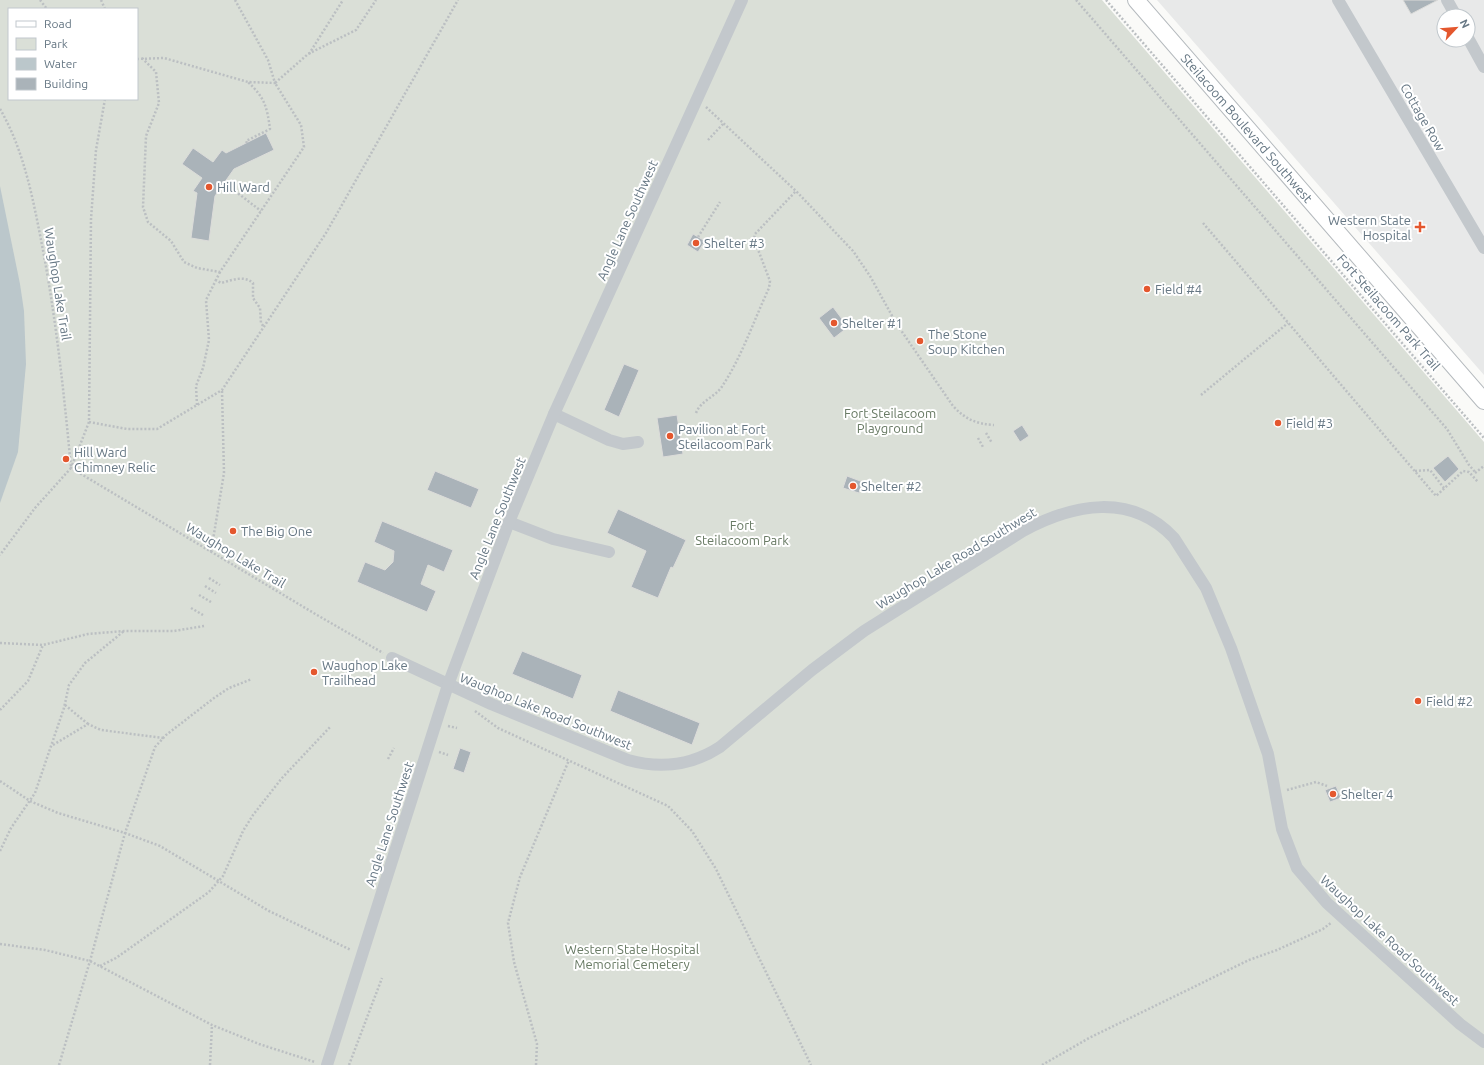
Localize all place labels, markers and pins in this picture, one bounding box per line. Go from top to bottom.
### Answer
place label: Hill Ward [217,180,270,194]
marker: Hill Ward [204,182,214,192]
place label: Western State Hospital [1328,213,1412,242]
marker: Western State Hospital [1414,221,1426,233]
place label: Shelter #3 [704,236,765,250]
marker: Shelter #3 [691,238,701,248]
place label: Field #4 [1155,282,1202,296]
marker: Field #4 [1142,284,1152,294]
place label: Shelter #1 [842,316,903,330]
marker: Shelter #1 [829,318,839,328]
place label: The Stone Soup Kitchen [928,327,1005,356]
marker: The Stone Soup Kitchen [915,336,925,346]
place label: Field #3 [1286,416,1333,430]
marker: Field #3 [1273,418,1283,428]
place label: Pavilion at Fort Steilacoom Park [678,422,772,451]
marker: Pavilion at Fort Steilacoom Park [665,431,675,441]
place label: Hill Ward Chimney Relic [74,445,155,474]
marker: Hill Ward Chimney Relic [61,454,71,464]
place label: Shelter #2 [861,479,922,493]
marker: Shelter #2 [848,481,858,491]
place label: The Big One [241,524,312,538]
marker: The Big One [228,526,238,536]
place label: Waughop Lake Trailhead [322,658,408,687]
marker: Waughop Lake Trailhead [309,667,319,677]
place label: Field #2 [1426,694,1473,708]
marker: Field #2 [1413,696,1423,706]
place label: Shelter 4 [1341,787,1393,801]
marker: Shelter 4 [1328,789,1338,799]

